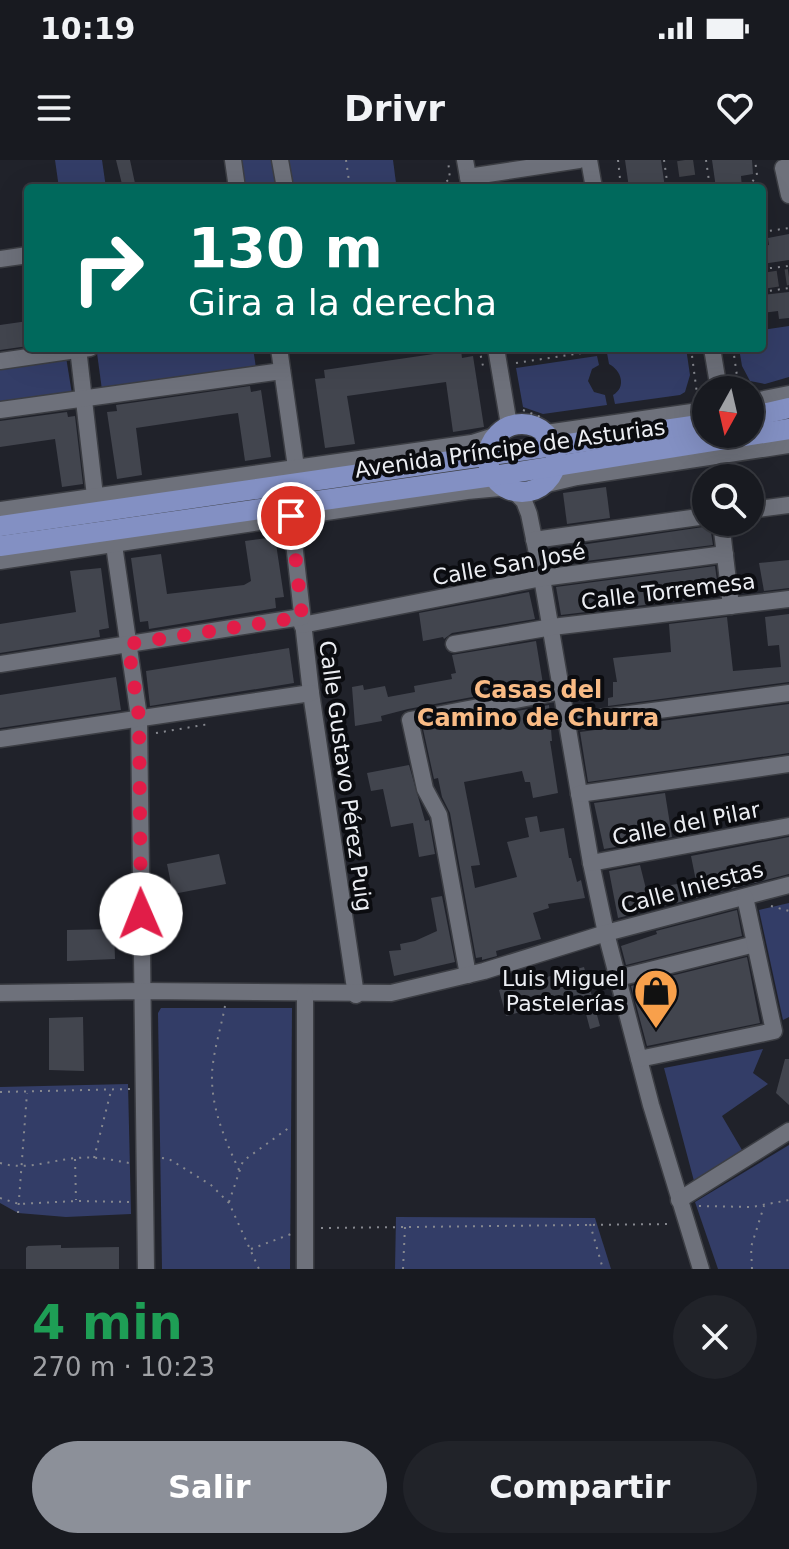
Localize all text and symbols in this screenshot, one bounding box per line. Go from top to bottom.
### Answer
text: 10:19 [40,11,136,46]
icon: menu [32,86,76,130]
icon: heart [713,86,757,130]
text: Drivr [344,88,445,129]
text: 130 m [188,215,383,280]
icon: right [56,216,160,320]
text: Gira a la derecha [188,282,497,323]
north arrow [692,376,764,448]
map controls [692,376,764,536]
street label: Avenida Príncipe de Asturias [353,414,667,483]
button: search [692,464,764,536]
pin [257,482,325,550]
icon: arrive [269,494,313,538]
street label: Calle San José [431,539,588,590]
street label: Calle Torremesa [579,568,757,615]
street label: Calle Gustavo Pérez Puig [314,639,377,913]
district label: Casas del Camino de Churra [417,676,659,732]
street label: Calle del Pilar [610,797,763,850]
street label: Calle Iniestas [618,856,766,919]
position arrow [99,872,183,956]
place label: Luis Miguel Pastelerías [502,966,625,1016]
shop icon: Luis Miguel Pastelerías [632,967,680,1030]
text: 4 min [32,1294,183,1350]
button: close [673,1295,757,1379]
text: 270 m · 10:23 [32,1352,215,1382]
button: Salir [32,1441,387,1533]
button: Compartir [403,1441,757,1533]

